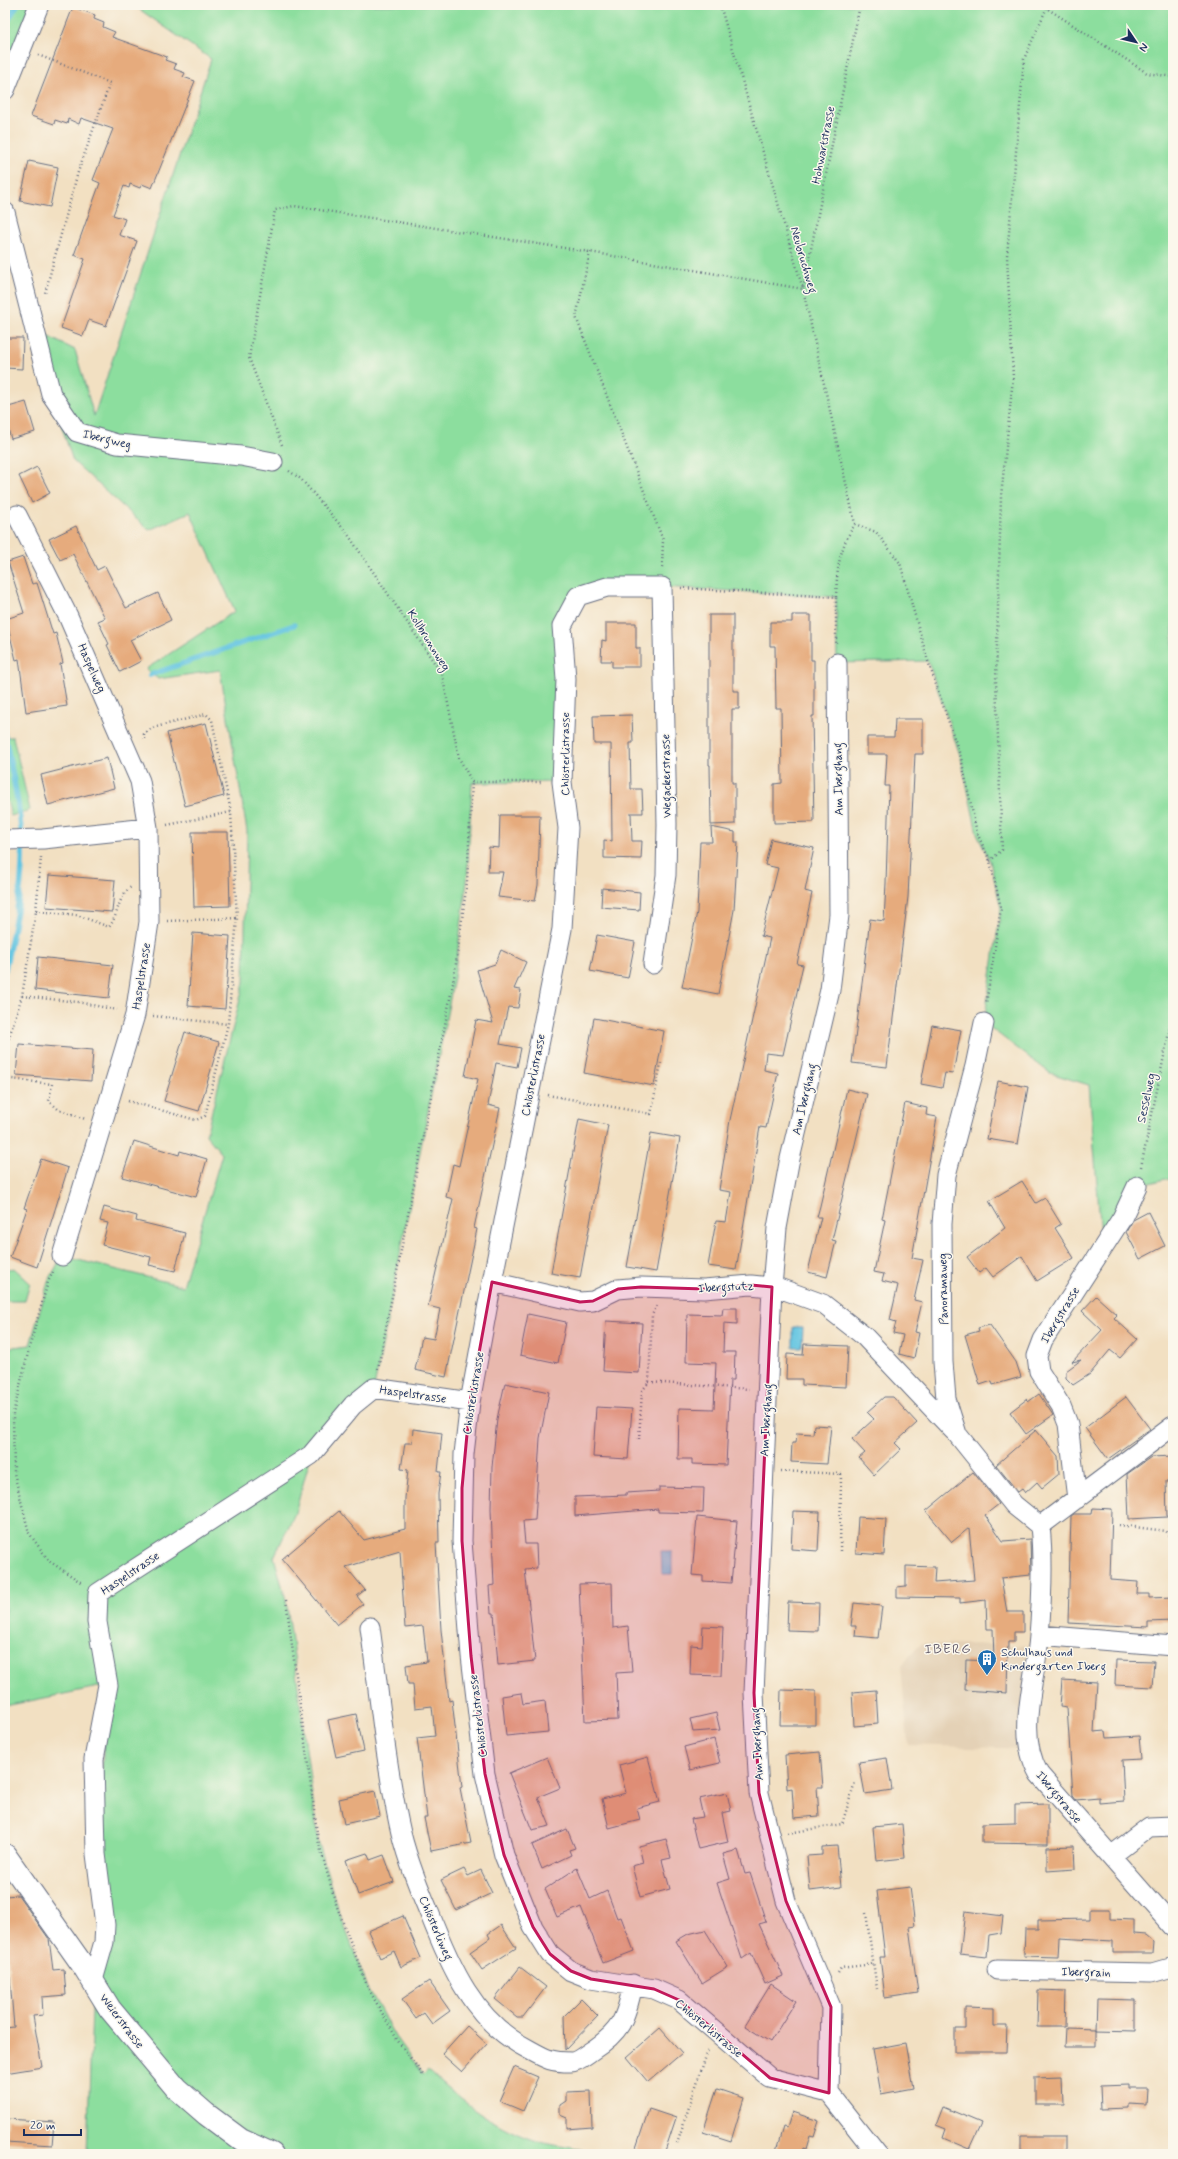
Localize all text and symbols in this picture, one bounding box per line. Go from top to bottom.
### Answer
north arrow [1116,22,1156,62]
text: N [1136,40,1151,54]
street label: Hohwartstrasse [809,105,839,185]
street label: Neubruchweg [785,225,820,296]
street label: Ibergweg [81,427,133,454]
street label: Kollbrunnweg [403,607,453,674]
street label: Haspelweg [73,641,109,695]
street label: Chlösterlistrasse [558,712,574,796]
street label: Wegackerstrasse [658,734,677,818]
street label: Am Iberghang [830,742,849,816]
street label: Haspelstrasse [129,942,155,1011]
street label: Chlösterlistrasse [518,1033,550,1118]
street label: Am Iberghang [789,1061,822,1137]
street label: Sesselweg [1134,1072,1160,1125]
street label: Panoramaweg [935,1253,953,1325]
street label: Ibergstutz [698,1279,755,1298]
street label: Ibergstrasse [1038,1284,1085,1347]
street label: Chlösterlistrasse [460,1351,488,1436]
street label: Haspelstrasse [378,1382,447,1408]
street label: Am Iberghang [757,1383,778,1457]
street label: Haspelstrasse [98,1548,163,1599]
district label: IBERG [925,1640,971,1658]
place label: Schulhaus und Kindergarten Iberg [1001,1645,1106,1676]
building icon: Schulhaus und Kindergarten Iberg [976,1648,998,1676]
street label: Chlösterlistrasse [466,1673,492,1758]
street label: Am Iberghang [748,1707,769,1781]
street label: Ibergstrasse [1031,1768,1085,1828]
street label: Chlösterliweg [413,1894,456,1964]
street label: Ibergrain [1061,1965,1111,1982]
street label: Weierstrasse [95,1991,147,2052]
street label: Chlösterlistrasse [671,1996,746,2062]
scale bar [24,2111,81,2137]
text: 20 m [30,2118,56,2134]

